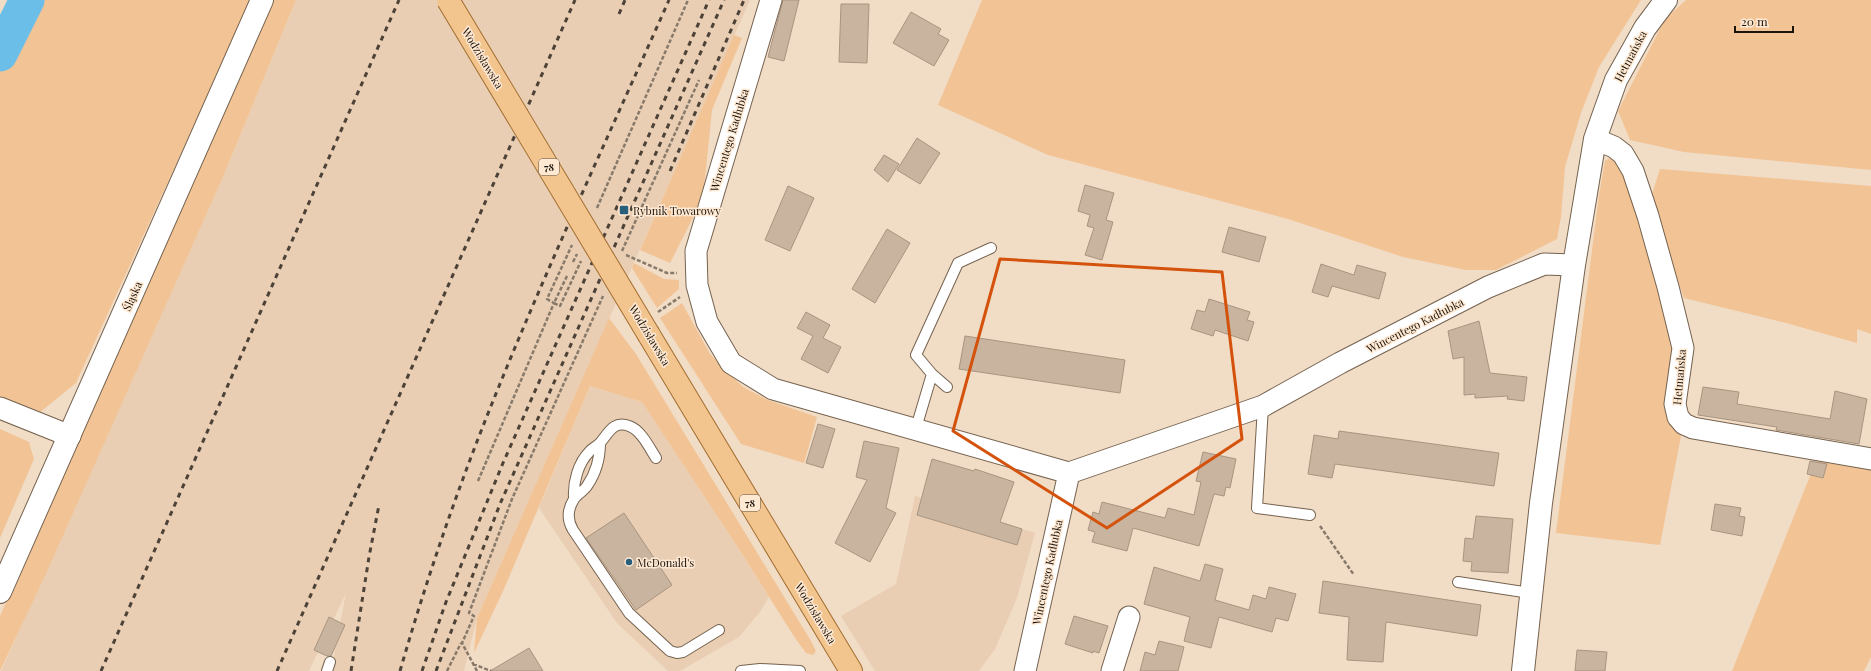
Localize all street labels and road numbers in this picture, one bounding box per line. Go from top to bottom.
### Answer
street label: Wodzisławska [458,24,507,92]
street label: Hetmańska [1610,27,1650,84]
street label: Wincentego Kadłubka [706,86,752,194]
road number: 78 [539,159,559,175]
street label: Śląska [119,278,145,313]
street label: Wincentego Kadłubka [1363,294,1467,356]
street label: Wodzisławska [625,301,674,369]
street label: Hetmańska [1669,348,1689,405]
road number: 78 [740,495,760,511]
street label: Wincentego Kadłubka [1028,518,1066,627]
street label: Wodzisławska [791,579,840,647]

